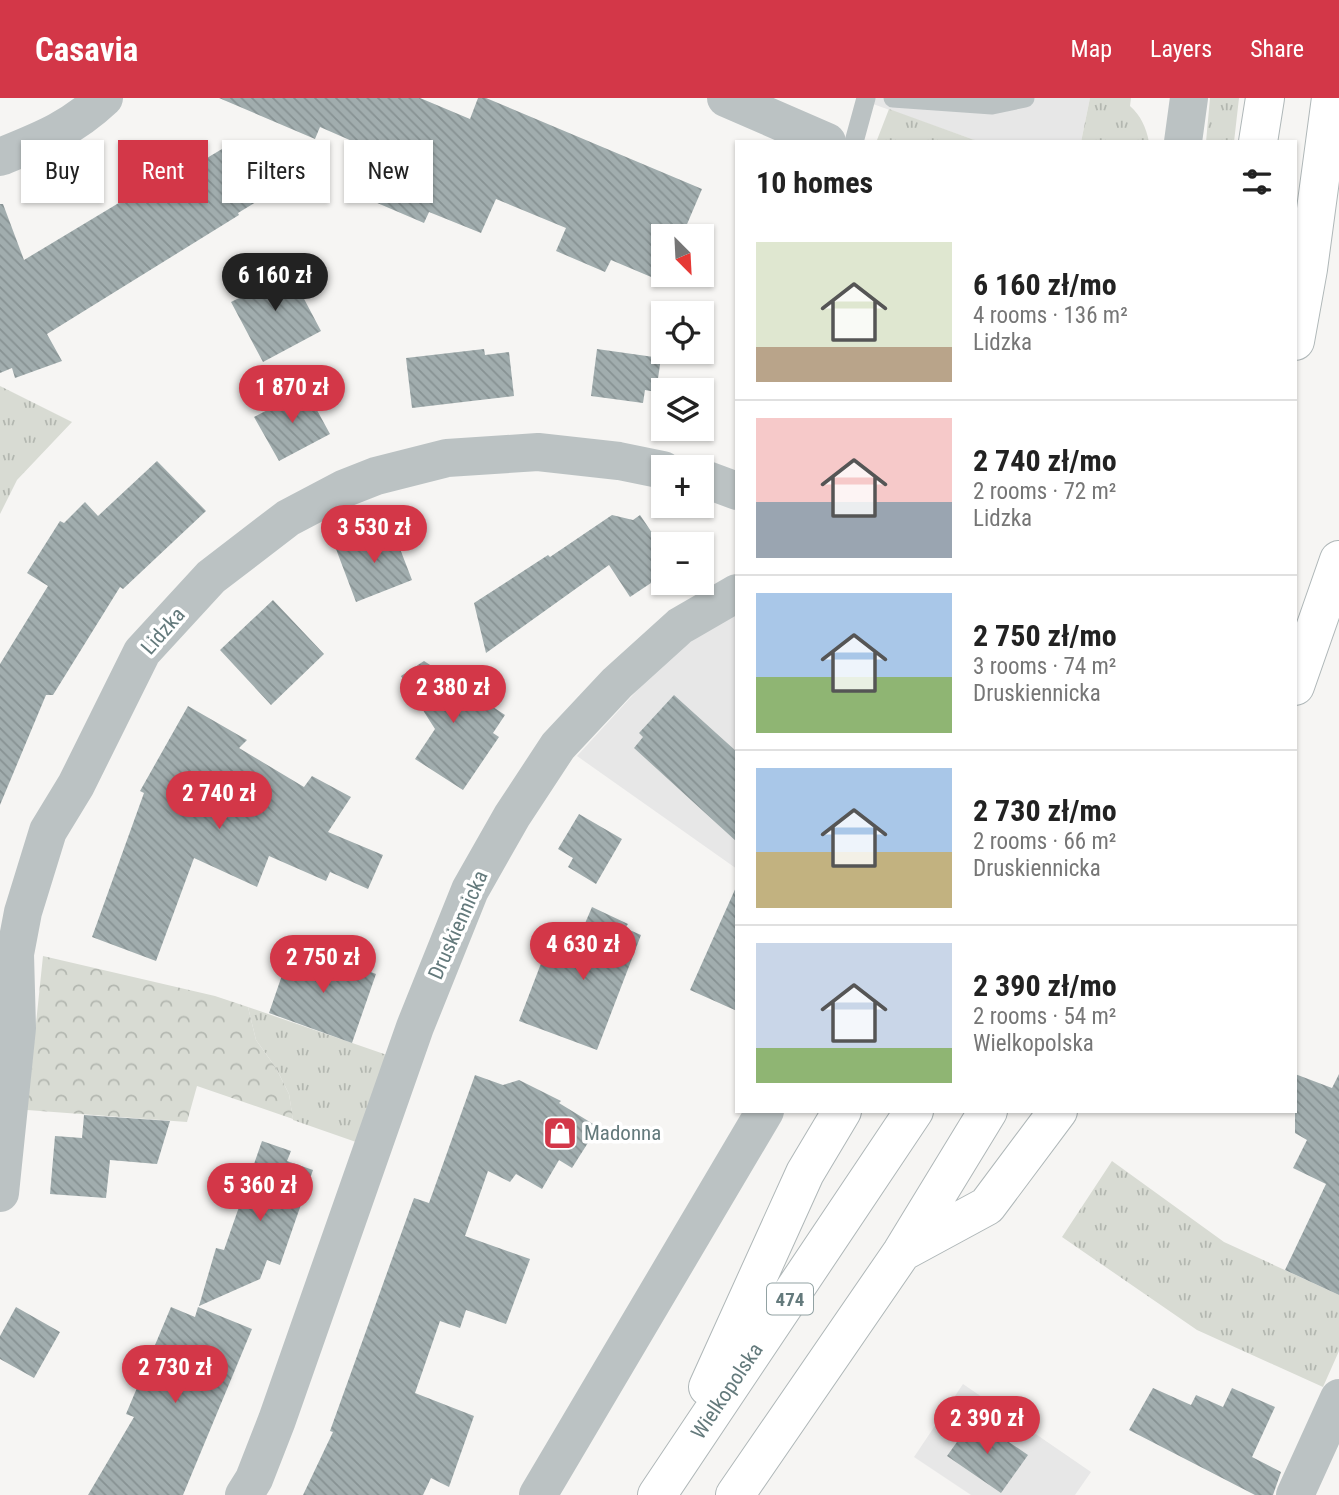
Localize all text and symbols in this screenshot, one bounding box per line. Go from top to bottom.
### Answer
text: Casavia [35,30,138,69]
text: Map [1071,35,1112,63]
text: Layers [1150,35,1212,63]
text: Share [1250,35,1304,63]
chip: Buy [21,140,104,203]
chip: Rent [118,140,208,203]
chip: Filters [222,140,330,203]
chip: New [344,140,433,203]
icon: filters [1238,163,1276,201]
text: 10 homes [756,165,873,200]
north arrow [651,224,714,287]
map controls [651,224,714,595]
pin: 6 160 zł [203,254,347,313]
text: 6 160 zł [238,262,312,289]
text: 6 160 zł/mo [973,267,1117,302]
icon: home [812,270,896,354]
button: locate [651,301,714,364]
text: 4 rooms · 136 m² [973,302,1128,329]
text: Lidzka [973,329,1032,356]
pin: 1 870 zł [220,366,364,425]
text: 1 870 zł [255,374,329,401]
button: layers [651,378,714,441]
text: 2 740 zł/mo [973,443,1117,478]
icon: home [812,446,896,530]
button: + [651,455,714,518]
text: 2 rooms · 72 m² [973,478,1116,505]
pin: 3 530 zł [302,505,446,565]
text: Lidzka [973,505,1032,532]
text: 3 530 zł [337,514,411,541]
button: − [651,532,714,595]
street label: Lidzka [136,603,190,659]
text: 2 750 zł/mo [973,618,1117,653]
icon: home [812,621,896,705]
text: 3 rooms · 74 m² [973,653,1116,680]
pin: 2 380 zł [381,666,525,725]
text: 2 380 zł [416,674,490,701]
text: Druskiennicka [973,680,1101,707]
pin: 2 740 zł [147,772,291,831]
text: 2 740 zł [182,780,256,807]
text: 2 730 zł/mo [973,793,1117,828]
icon: home [812,796,896,880]
text: 2 rooms · 66 m² [973,828,1116,855]
text: Druskiennicka [973,855,1101,882]
street label: Druskiennicka [423,867,493,983]
pin: 4 630 zł [511,922,655,982]
text: 4 630 zł [546,931,620,958]
pin: 2 750 zł [251,936,395,995]
text: 2 750 zł [286,944,360,971]
text: 2 390 zł/mo [973,968,1117,1003]
icon: home [812,971,896,1055]
text: 2 rooms · 54 m² [973,1003,1116,1030]
text: Wielkopolska [973,1030,1094,1057]
shop icon: Madonna [541,1114,579,1152]
place label: Madonna [584,1121,661,1145]
pin: 5 360 zł [188,1164,332,1223]
text: 5 360 zł [223,1172,297,1199]
road number: 474 [767,1284,813,1315]
street label: Wielkopolska [686,1339,768,1443]
pin: 2 730 zł [103,1346,247,1405]
text: 2 730 zł [138,1354,212,1381]
pin: 2 390 zł [915,1396,1059,1456]
text: 2 390 zł [950,1405,1024,1432]

